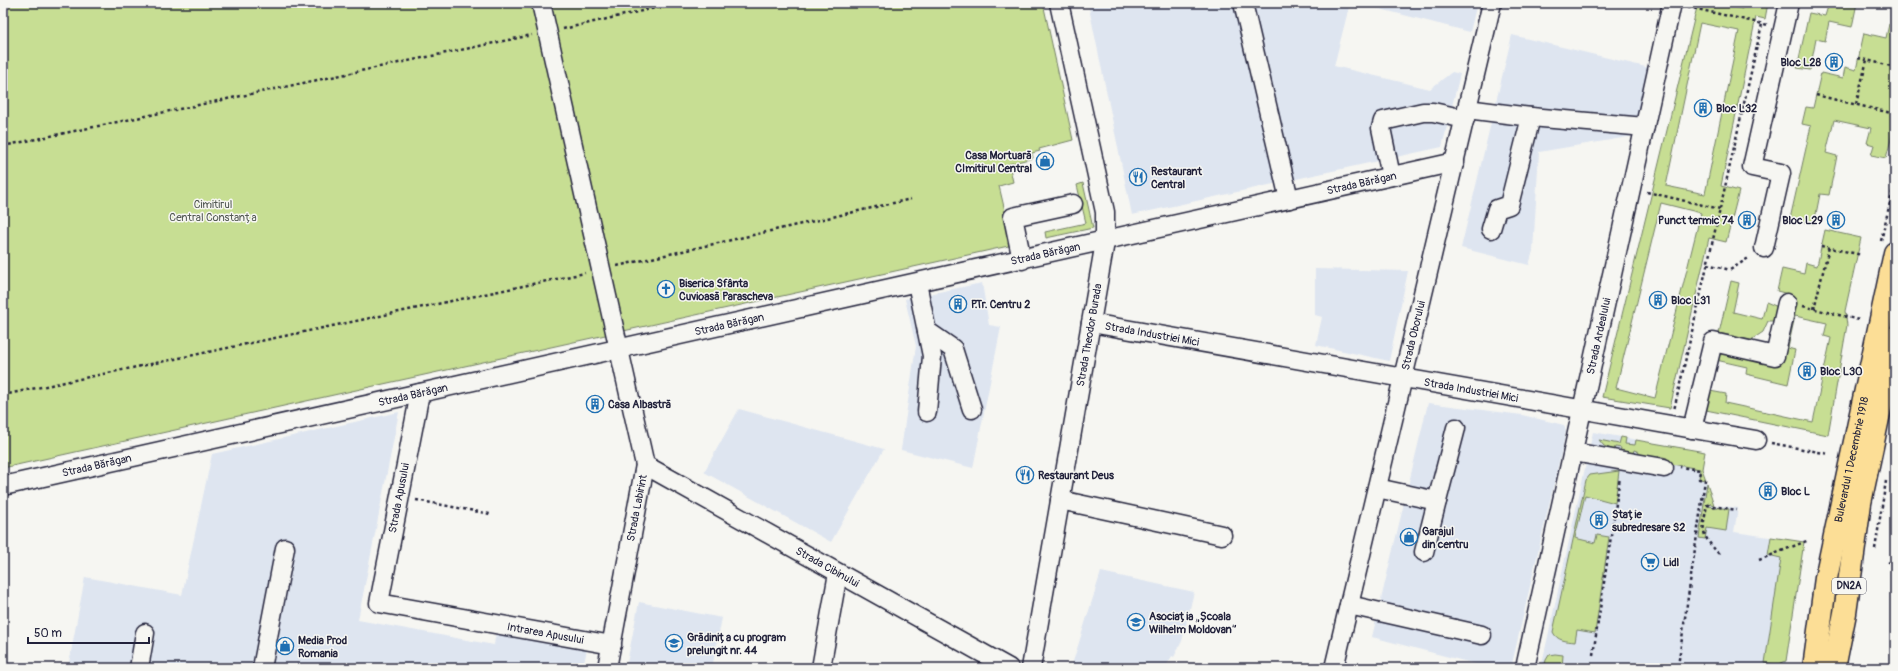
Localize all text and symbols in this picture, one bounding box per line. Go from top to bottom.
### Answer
building icon: Bloc L28 [1824,52,1844,72]
place label: Bloc L28 [1780,56,1821,69]
building icon: Bloc L32 [1693,98,1713,118]
place label: Bloc L32 [1716,102,1757,115]
place label: Casa Mortuară CImitirul Central [955,149,1032,175]
shop icon: Casa Mortuară CImitirul Central [1035,151,1055,171]
place label: Restaurant Central [1151,165,1202,191]
restaurant icon: Restaurant Central [1128,167,1148,187]
street label: Strada Bărăgan [1326,169,1398,197]
park label: Cimitirul Central Constanța [169,198,257,224]
building icon: Punct termic 74 [1737,210,1757,230]
building icon: Bloc L29 [1826,210,1846,230]
place label: Punct termic 74 [1658,214,1735,227]
place label: Bloc L29 [1782,214,1823,227]
street label: Strada Bărăgan [1009,239,1081,267]
place label: Biserica Sfânta Cuvioasă Parascheva [679,277,773,303]
church icon: Biserica Sfânta Cuvioasă Parascheva [656,279,676,299]
street label: Strada Theodor Burada [1074,283,1104,387]
building icon: Bloc L31 [1648,290,1668,310]
building icon: P.Tr. Centru 2 [948,294,968,314]
place label: Bloc L31 [1671,294,1710,307]
street label: Strada Ardealului [1584,296,1613,376]
place label: P.Tr. Centru 2 [971,298,1030,311]
street label: Strada Oborului [1399,299,1428,371]
street label: Strada Bărăgan [693,310,765,338]
street label: Strada Industriei Mici [1104,319,1200,348]
building icon: Bloc L30 [1797,361,1817,381]
place label: Bloc L30 [1820,365,1863,378]
street label: Strada Industriei Mici [1423,375,1519,405]
street label: Strada Bărăgan [377,380,449,409]
building icon: Casa Albastră [585,394,605,414]
street label: Bulevardul 1 Decembrie 1918 [1831,395,1871,524]
place label: Casa Albastră [608,398,672,411]
street label: Strada Bărăgan [61,451,133,479]
street label: Strada Apusului [386,462,412,534]
restaurant icon: Restaurant Deus [1015,465,1035,485]
place label: Restaurant Deus [1038,469,1114,482]
street label: Strada Labirint [624,473,650,543]
building icon: Bloc L [1758,481,1778,501]
place label: Bloc L [1781,485,1810,498]
place label: Stație subredresare S2 [1612,508,1685,534]
building icon: Stație subredresare S2 [1589,510,1609,530]
place label: Garajul din centru [1422,525,1469,551]
shop icon: Garajul din centru [1399,527,1419,547]
street label: Strada Cibinului [793,544,862,590]
supermarket icon: Lidl [1640,552,1660,572]
place label: Lidl [1663,556,1680,569]
road number: DN2A [1832,578,1866,594]
place label: Asociația „Școala Wilhelm Moldovan” [1149,610,1237,636]
school or university icon: Asociația „Școala Wilhelm Moldovan” [1126,612,1146,632]
scale bar [28,619,149,645]
street label: Intrarea Apusului [506,620,585,646]
text: 50 m [34,626,62,641]
place label: Grădinița cu program prelungit nr. 44 [687,631,786,657]
school or university icon: Grădinița cu program prelungit nr. 44 [664,633,684,653]
place label: Media Prod Romania [298,634,347,660]
shop icon: Media Prod Romania [275,636,295,656]

